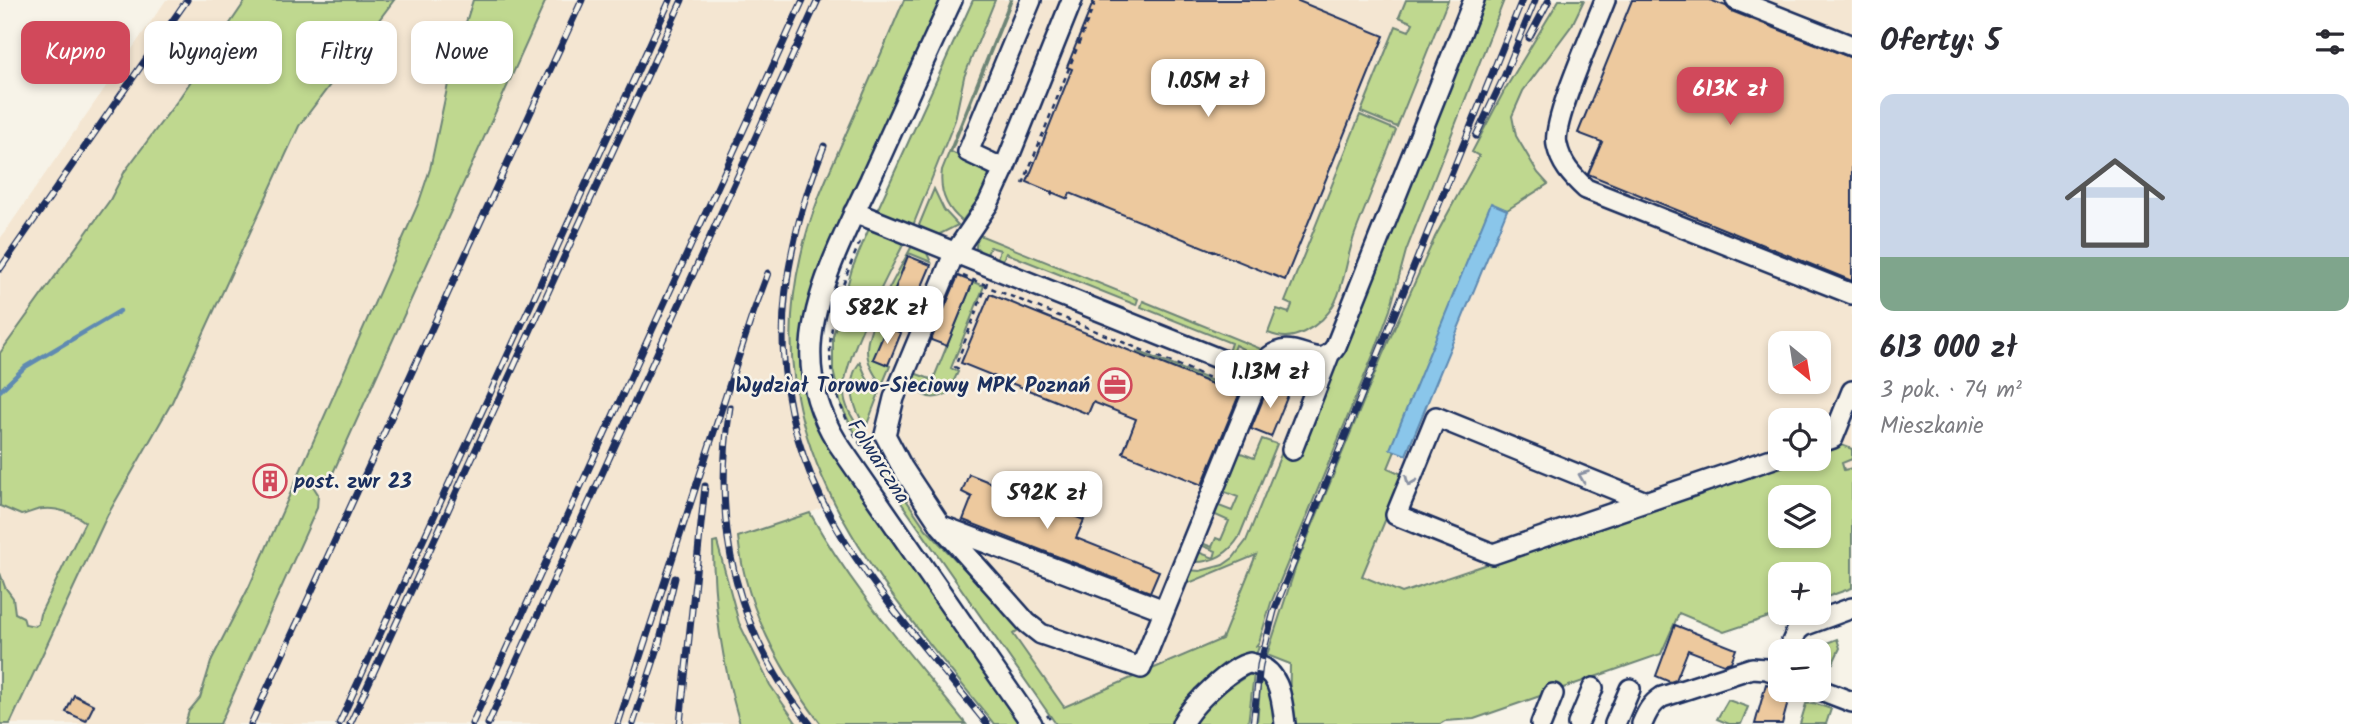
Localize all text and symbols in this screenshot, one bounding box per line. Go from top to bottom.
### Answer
text: Oferty: 5 [1880,18,2000,66]
chip: Kupno [21,21,130,84]
chip: Wynajem [144,21,282,84]
chip: Filtry [296,21,397,84]
chip: Nowe [411,21,513,84]
icon: filters [2311,23,2349,61]
pin: 1.05M zł [1136,60,1280,119]
text: 1.05M zł [1167,64,1249,100]
pin: 613K zł [1665,68,1795,127]
text: 613K zł [1693,72,1767,108]
icon: home [2052,140,2178,266]
pin: 582K zł [822,286,952,346]
text: 582K zł [846,291,928,327]
text: 613 000 zł [1880,325,2017,373]
north arrow [1768,331,1830,394]
map controls [1768,331,1831,702]
pin: 1.13M zł [1198,350,1342,410]
text: 1.13M zł [1231,355,1309,391]
office icon: Wydział Torowo-Sieciowy MPK Poznań [1096,366,1134,404]
place label: Wydział Torowo-Sieciowy MPK Poznań [735,370,1090,403]
text: 3 pok. · 74 m² [1880,373,2022,409]
button: locate [1768,408,1831,471]
text: Mieszkanie [1880,409,1984,445]
street label: Folwarczna [838,412,918,511]
building icon: post. zwr 23 [251,462,289,500]
place label: post. zwr 23 [293,466,412,499]
one-way arrow [1577,471,1589,485]
pin: 592K zł [982,472,1112,531]
one-way arrow [1404,475,1418,487]
text: 592K zł [1007,476,1087,512]
button: layers [1768,485,1831,548]
button: + [1768,562,1831,625]
button: − [1768,639,1831,702]

